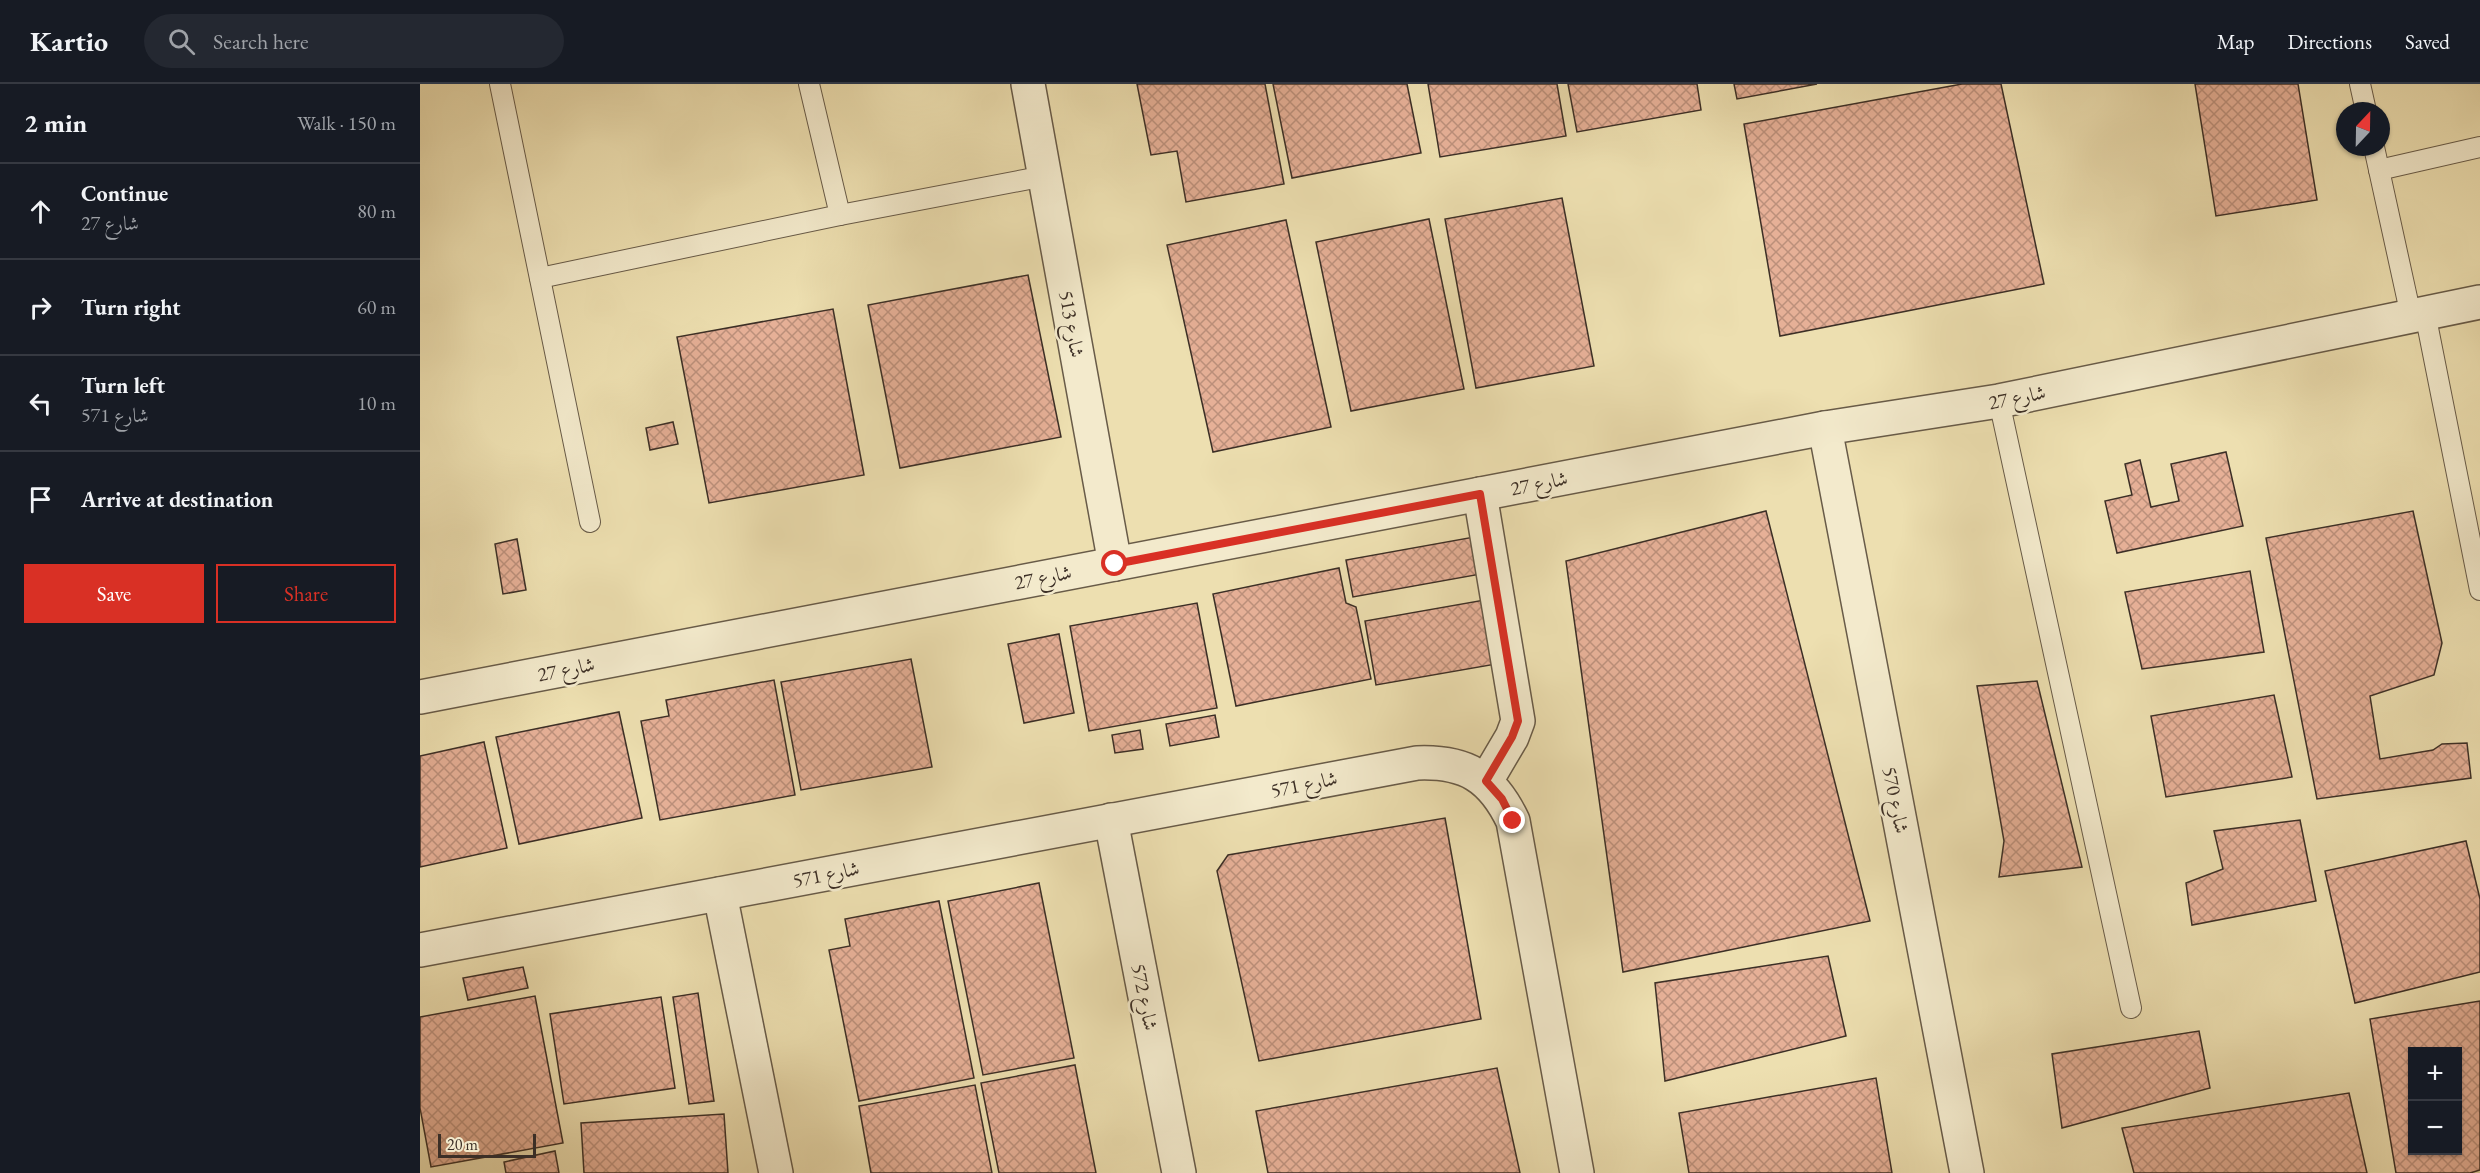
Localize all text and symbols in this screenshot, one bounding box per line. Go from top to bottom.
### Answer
search box [144,14,564,68]
text: Kartio [30,23,108,59]
icon: search [165,25,198,58]
text: Search here [213,27,309,56]
text: Map [2217,28,2254,55]
text: Directions [2287,28,2372,55]
text: Saved [2405,28,2450,55]
north arrow [2336,102,2390,156]
text: 2 min [24,106,87,140]
text: Walk · 150 m [297,110,396,136]
text: Continue [81,179,168,208]
icon: ahead [24,195,57,228]
text: 80 m [357,198,396,224]
text: شارع 27 [81,210,139,236]
street label: شارع 513 [1048,288,1091,360]
icon: right [24,291,57,324]
text: Turn right [81,293,180,322]
text: 60 m [357,294,396,320]
text: Turn left [81,371,165,400]
street label: شارع 27 [1986,379,2049,420]
icon: left [24,387,57,420]
text: 10 m [357,390,396,416]
text: شارع 571 [81,402,149,428]
street label: شارع 27 [1508,465,1571,506]
icon: arrive [24,483,57,516]
text: Arrive at destination [81,485,273,514]
route start [1101,550,1127,576]
street label: شارع 27 [1012,559,1075,600]
button: Save [24,564,204,623]
button: Share [216,564,396,623]
street label: شارع 27 [535,651,598,692]
street label: شارع 570 [1872,764,1915,837]
street label: شارع 571 [1268,765,1341,808]
route end [1499,807,1525,833]
street label: شارع 571 [790,855,863,898]
street label: شارع 572 [1121,961,1164,1034]
map controls [2408,1047,2462,1155]
button: + [2408,1047,2462,1101]
button: − [2408,1101,2462,1155]
scale bar [438,1131,536,1158]
text: 20 m [447,1134,478,1155]

